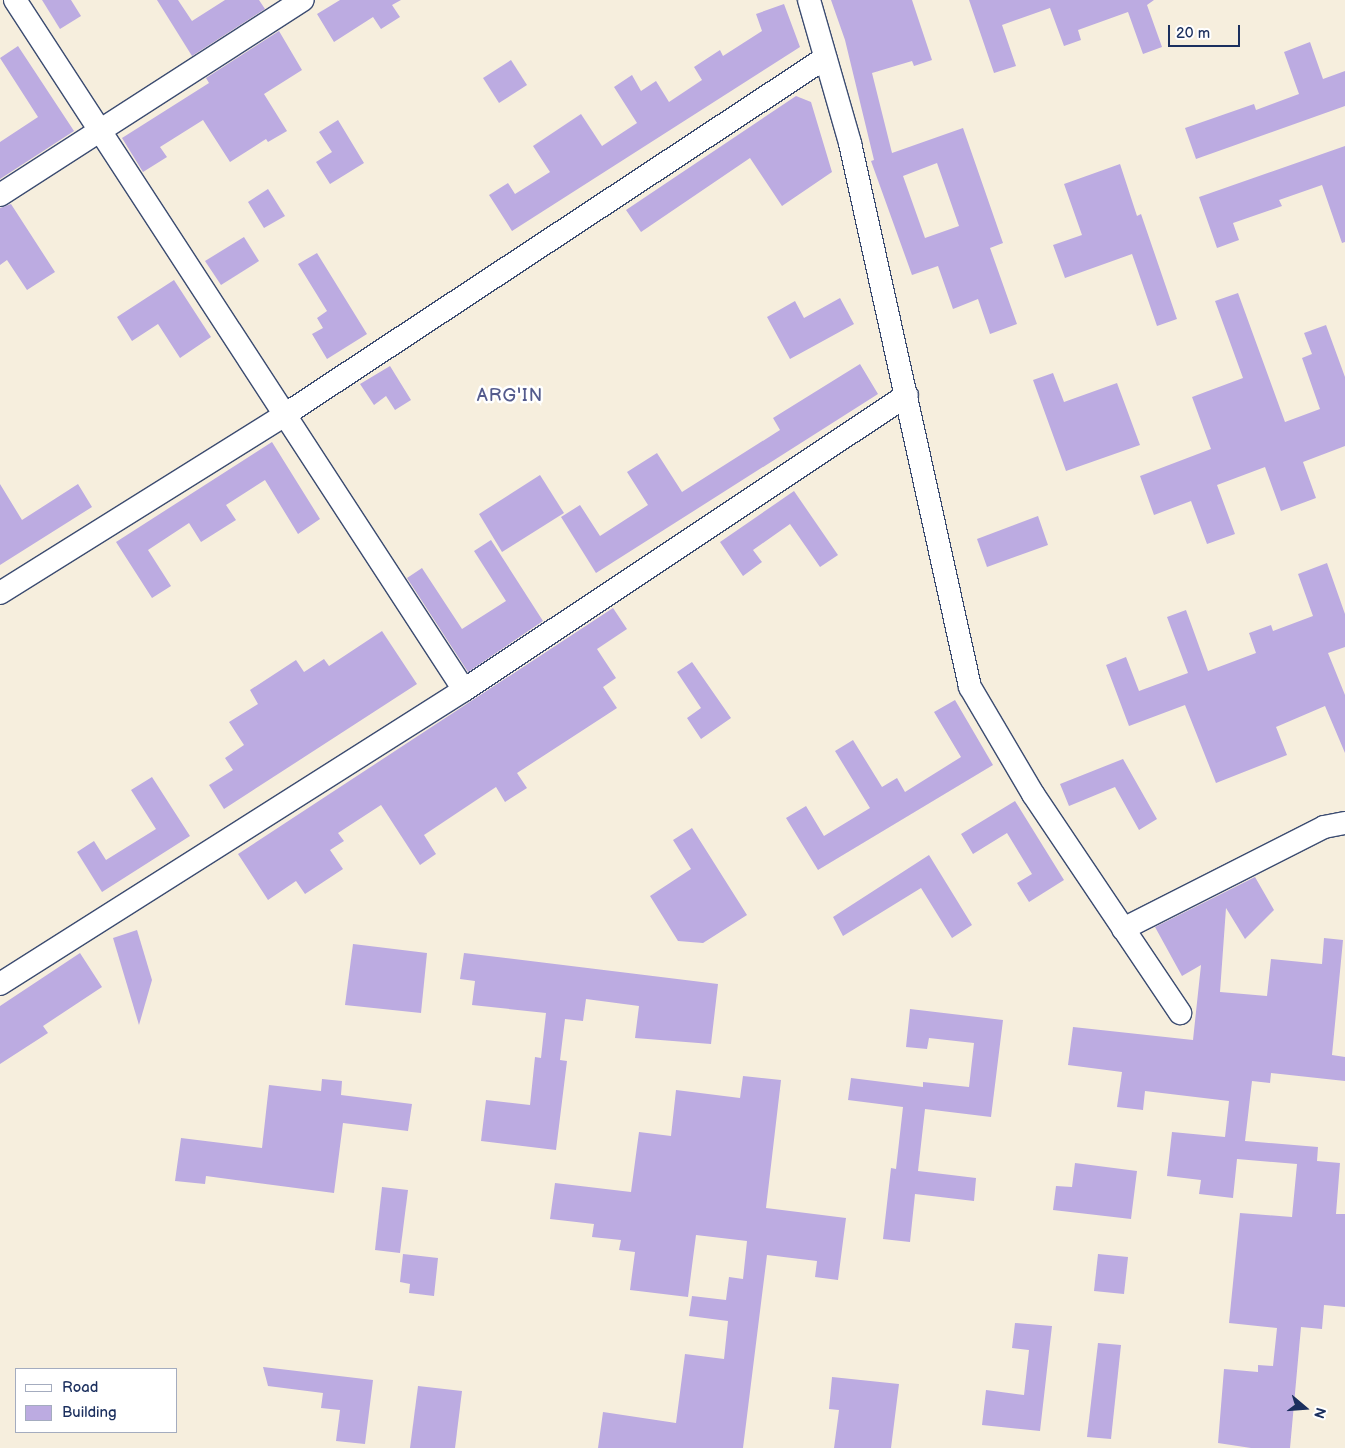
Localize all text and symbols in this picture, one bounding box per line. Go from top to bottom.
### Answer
scale bar [1170,15,1242,47]
text: 20 m [1176,24,1210,43]
district label: ARG'IN [476,385,544,407]
legend [15,1368,178,1433]
text: Road [62,1378,98,1397]
north arrow [1280,1383,1330,1433]
text: Building [62,1403,117,1422]
text: N [1310,1405,1329,1420]

